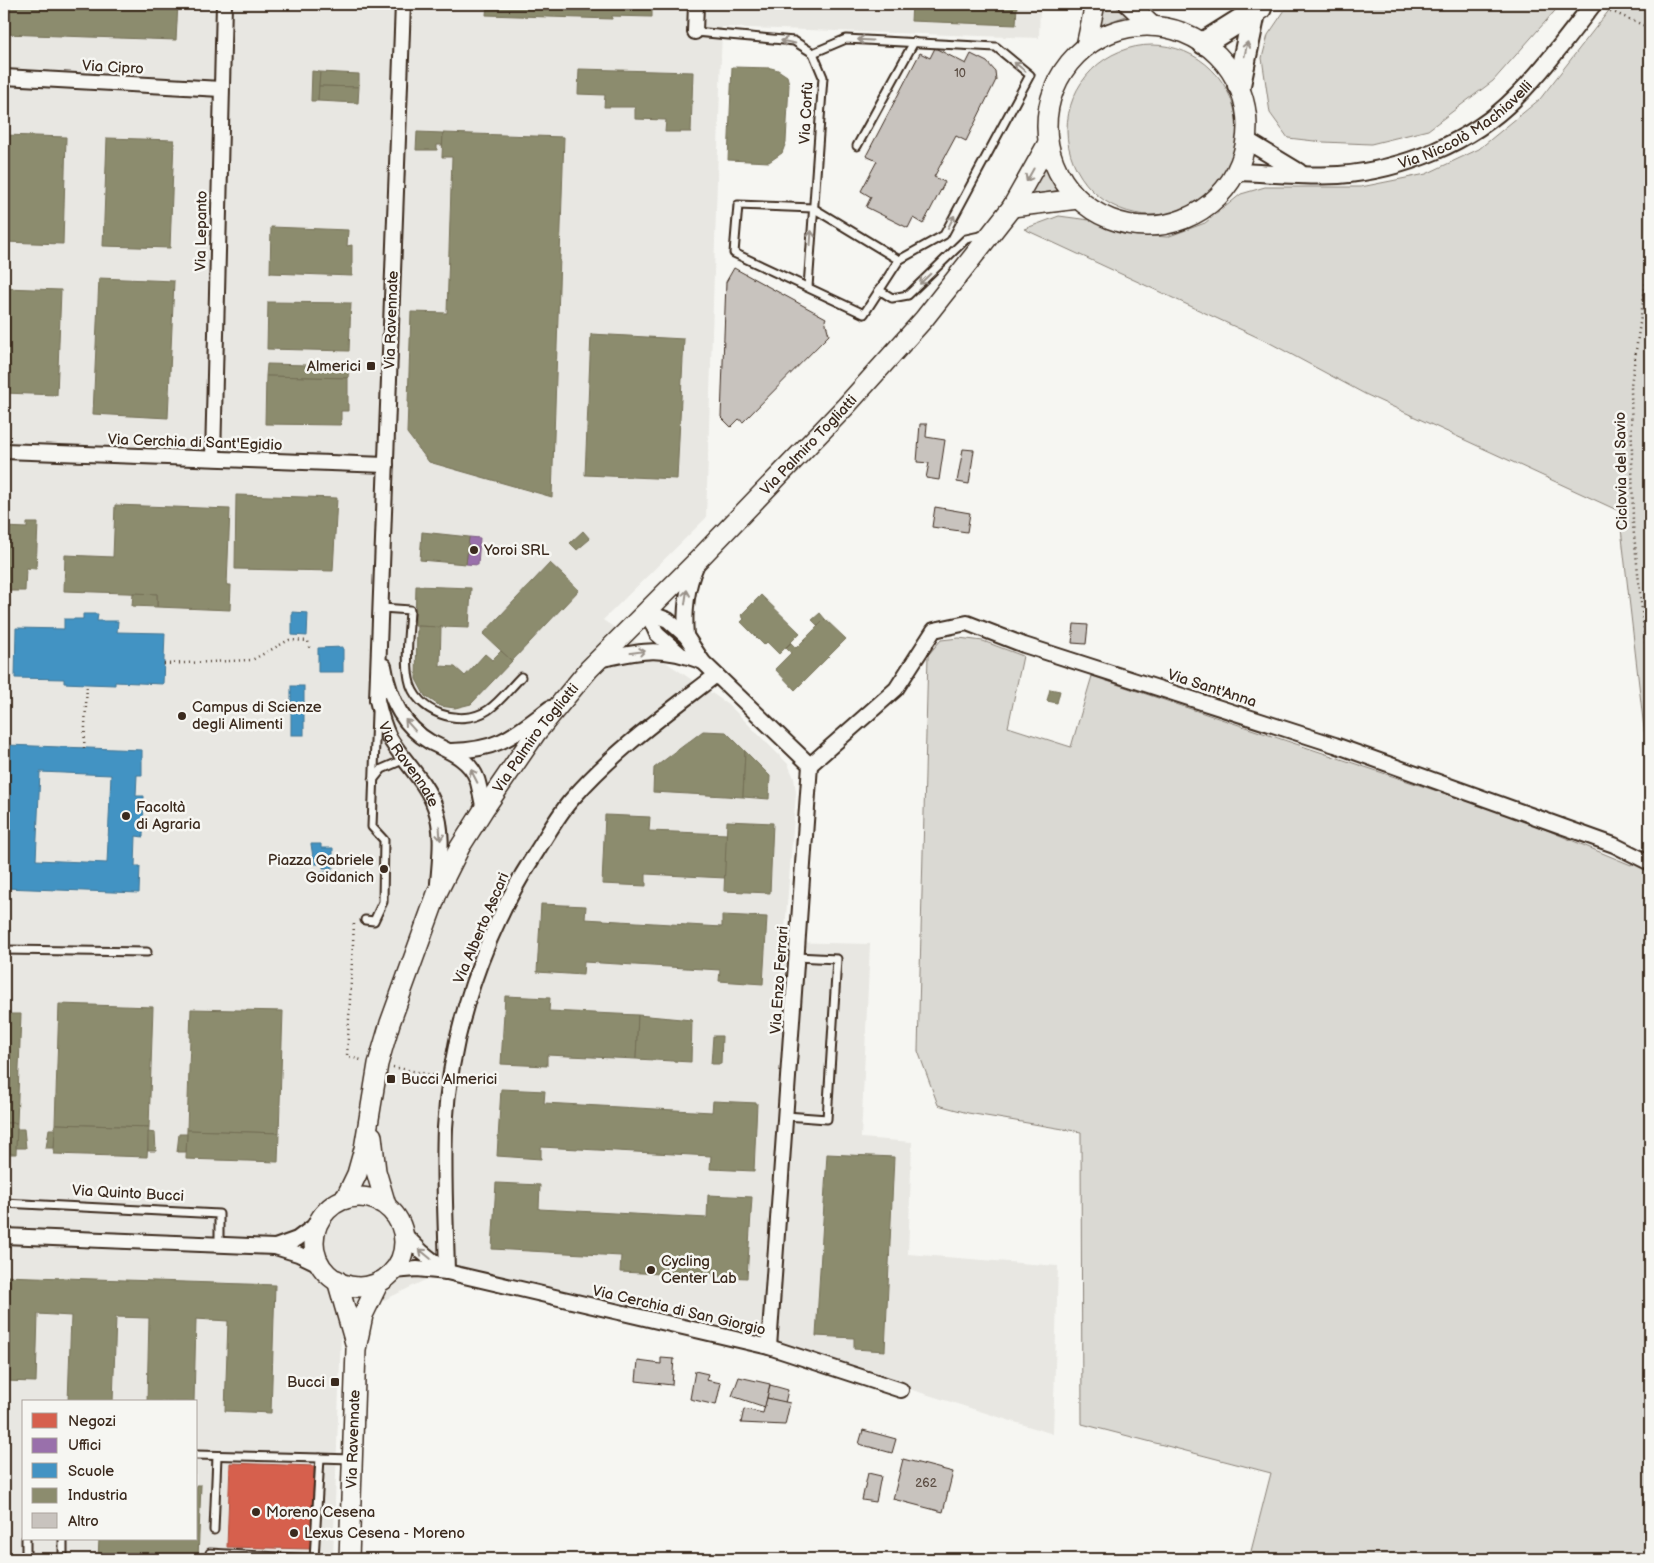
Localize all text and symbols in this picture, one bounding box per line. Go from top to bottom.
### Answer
one-way arrow [857,35,873,44]
one-way arrow [781,36,797,46]
one-way arrow [1242,41,1251,57]
street label: Via Cipro [82,56,144,79]
one-way arrow [1014,61,1027,72]
house number: 10 [954,66,966,81]
street label: Via Niccolò Machiavelli [1396,77,1537,174]
street label: Via Corfù [795,81,818,145]
one-way arrow [1025,167,1034,182]
street label: Via Lepanto [191,190,212,272]
one-way arrow [947,215,956,230]
one-way arrow [807,231,816,247]
street label: Via Ravennate [380,270,403,370]
one-way arrow [918,273,931,285]
place label: Almerici [307,357,361,376]
marker: Almerici [365,360,377,372]
street label: Via Palmiro Togliatti [756,391,861,500]
street label: Ciclovia del Savio [1611,412,1632,530]
street label: Via Cerchia di Sant'Egidio [107,430,283,455]
place label: Yoroi SRL [483,541,550,560]
marker: Yoroi SRL [468,544,480,556]
one-way arrow [682,589,692,605]
one-way arrow [630,647,646,657]
street label: Via Sant'Anna [1165,665,1259,712]
street label: Via Palmiro Togliatti [489,680,583,797]
place label: Campus di Scienze degli Alimenti [192,698,322,734]
marker: Campus di Scienze degli Alimenti [176,710,188,722]
street label: Via Ravennate [373,719,443,810]
one-way arrow [404,719,416,732]
one-way arrow [469,768,479,783]
place label: Facoltà di Agraria [136,798,201,834]
marker: Facoltà di Agraria [120,810,132,822]
one-way arrow [435,825,445,841]
place label: Piazza Gabriele Goidanich [268,851,374,887]
marker: Piazza Gabriele Goidanich [378,863,390,875]
street label: Via Alberto Ascari [449,870,513,987]
street label: Via Enzo Ferrari [766,925,793,1035]
place label: Bucci Almerici [401,1070,497,1089]
marker: Bucci Almerici [385,1073,397,1085]
street label: Via Quinto Bucci [71,1181,184,1206]
one-way arrow [418,1248,431,1260]
place label: Cycling Center Lab [661,1252,737,1288]
marker: Cycling Center Lab [645,1264,657,1276]
street label: Via Cerchia di San Giorgio [590,1281,767,1340]
place label: Bucci [287,1373,325,1392]
marker: Bucci [329,1376,341,1388]
street label: Via Ravennate [342,1389,365,1489]
legend [22,1400,198,1540]
text: Negozi [68,1412,116,1431]
text: Uffici [68,1436,101,1455]
text: Scuole [68,1462,114,1481]
house number: 262 [915,1476,937,1491]
text: Industria [68,1486,128,1505]
place label: Moreno Cesena [266,1503,375,1522]
marker: Moreno Cesena [250,1506,262,1518]
text: Altro [68,1512,99,1531]
place label: Lexus Cesena - Moreno [304,1524,465,1543]
marker: Lexus Cesena - Moreno [288,1527,300,1539]

